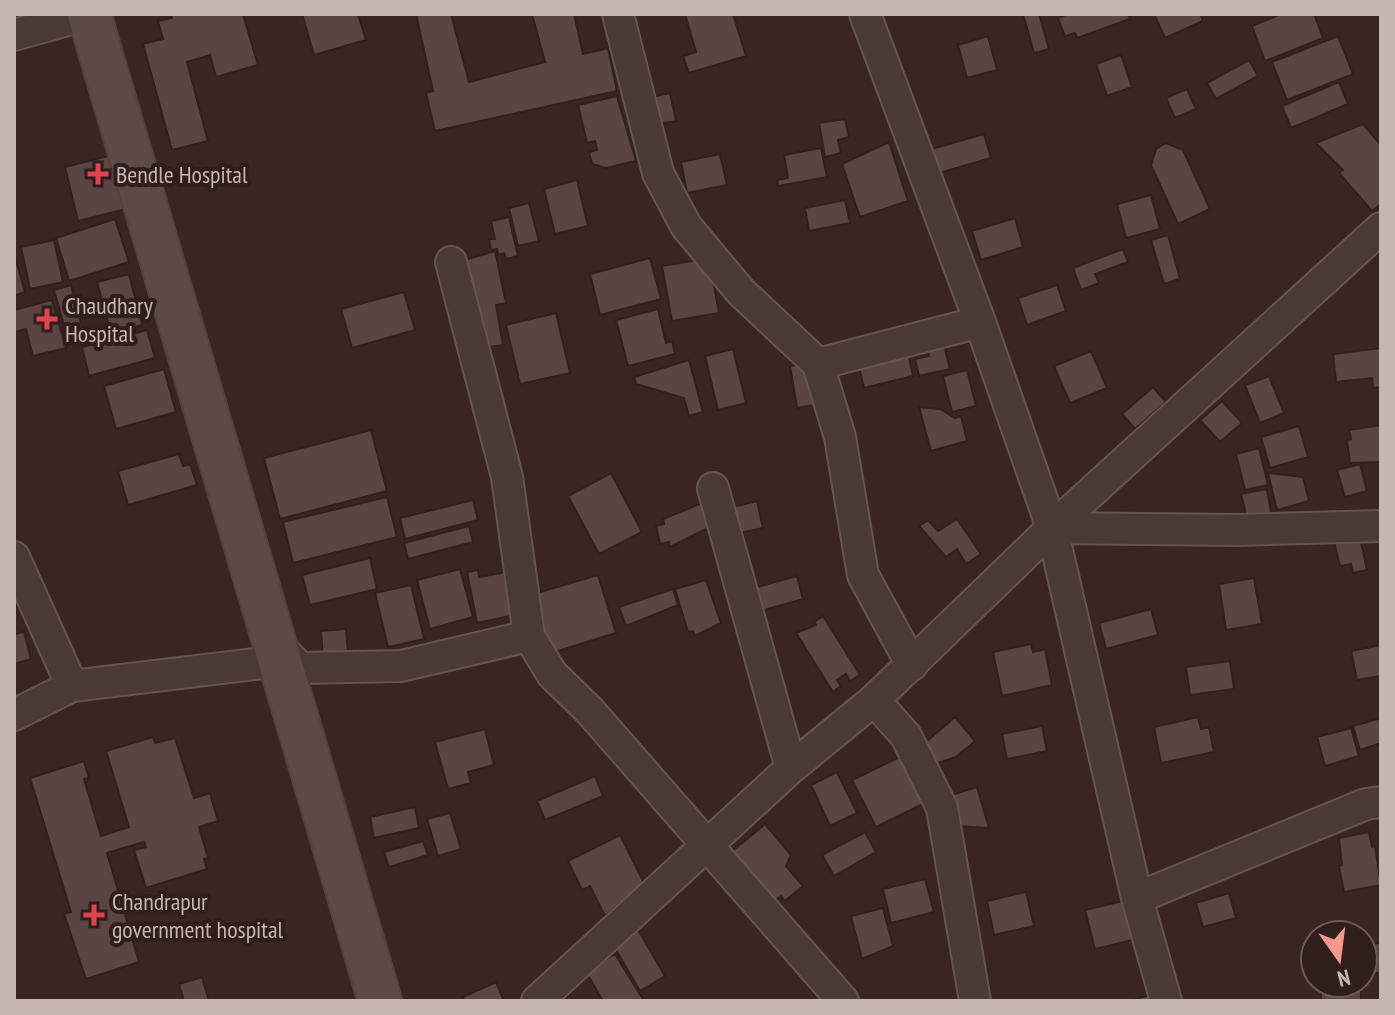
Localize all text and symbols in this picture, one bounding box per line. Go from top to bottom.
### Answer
place label: Bendle Hospital [116,159,248,190]
marker: Bendle Hospital [87,163,109,185]
place label: Chaudhary Hospital [65,290,153,349]
marker: Chaudhary Hospital [36,308,58,330]
place label: Chandrapur government hospital [112,886,283,945]
marker: Chandrapur government hospital [83,904,105,926]
north arrow [1299,919,1379,999]
text: N [1335,963,1353,993]

